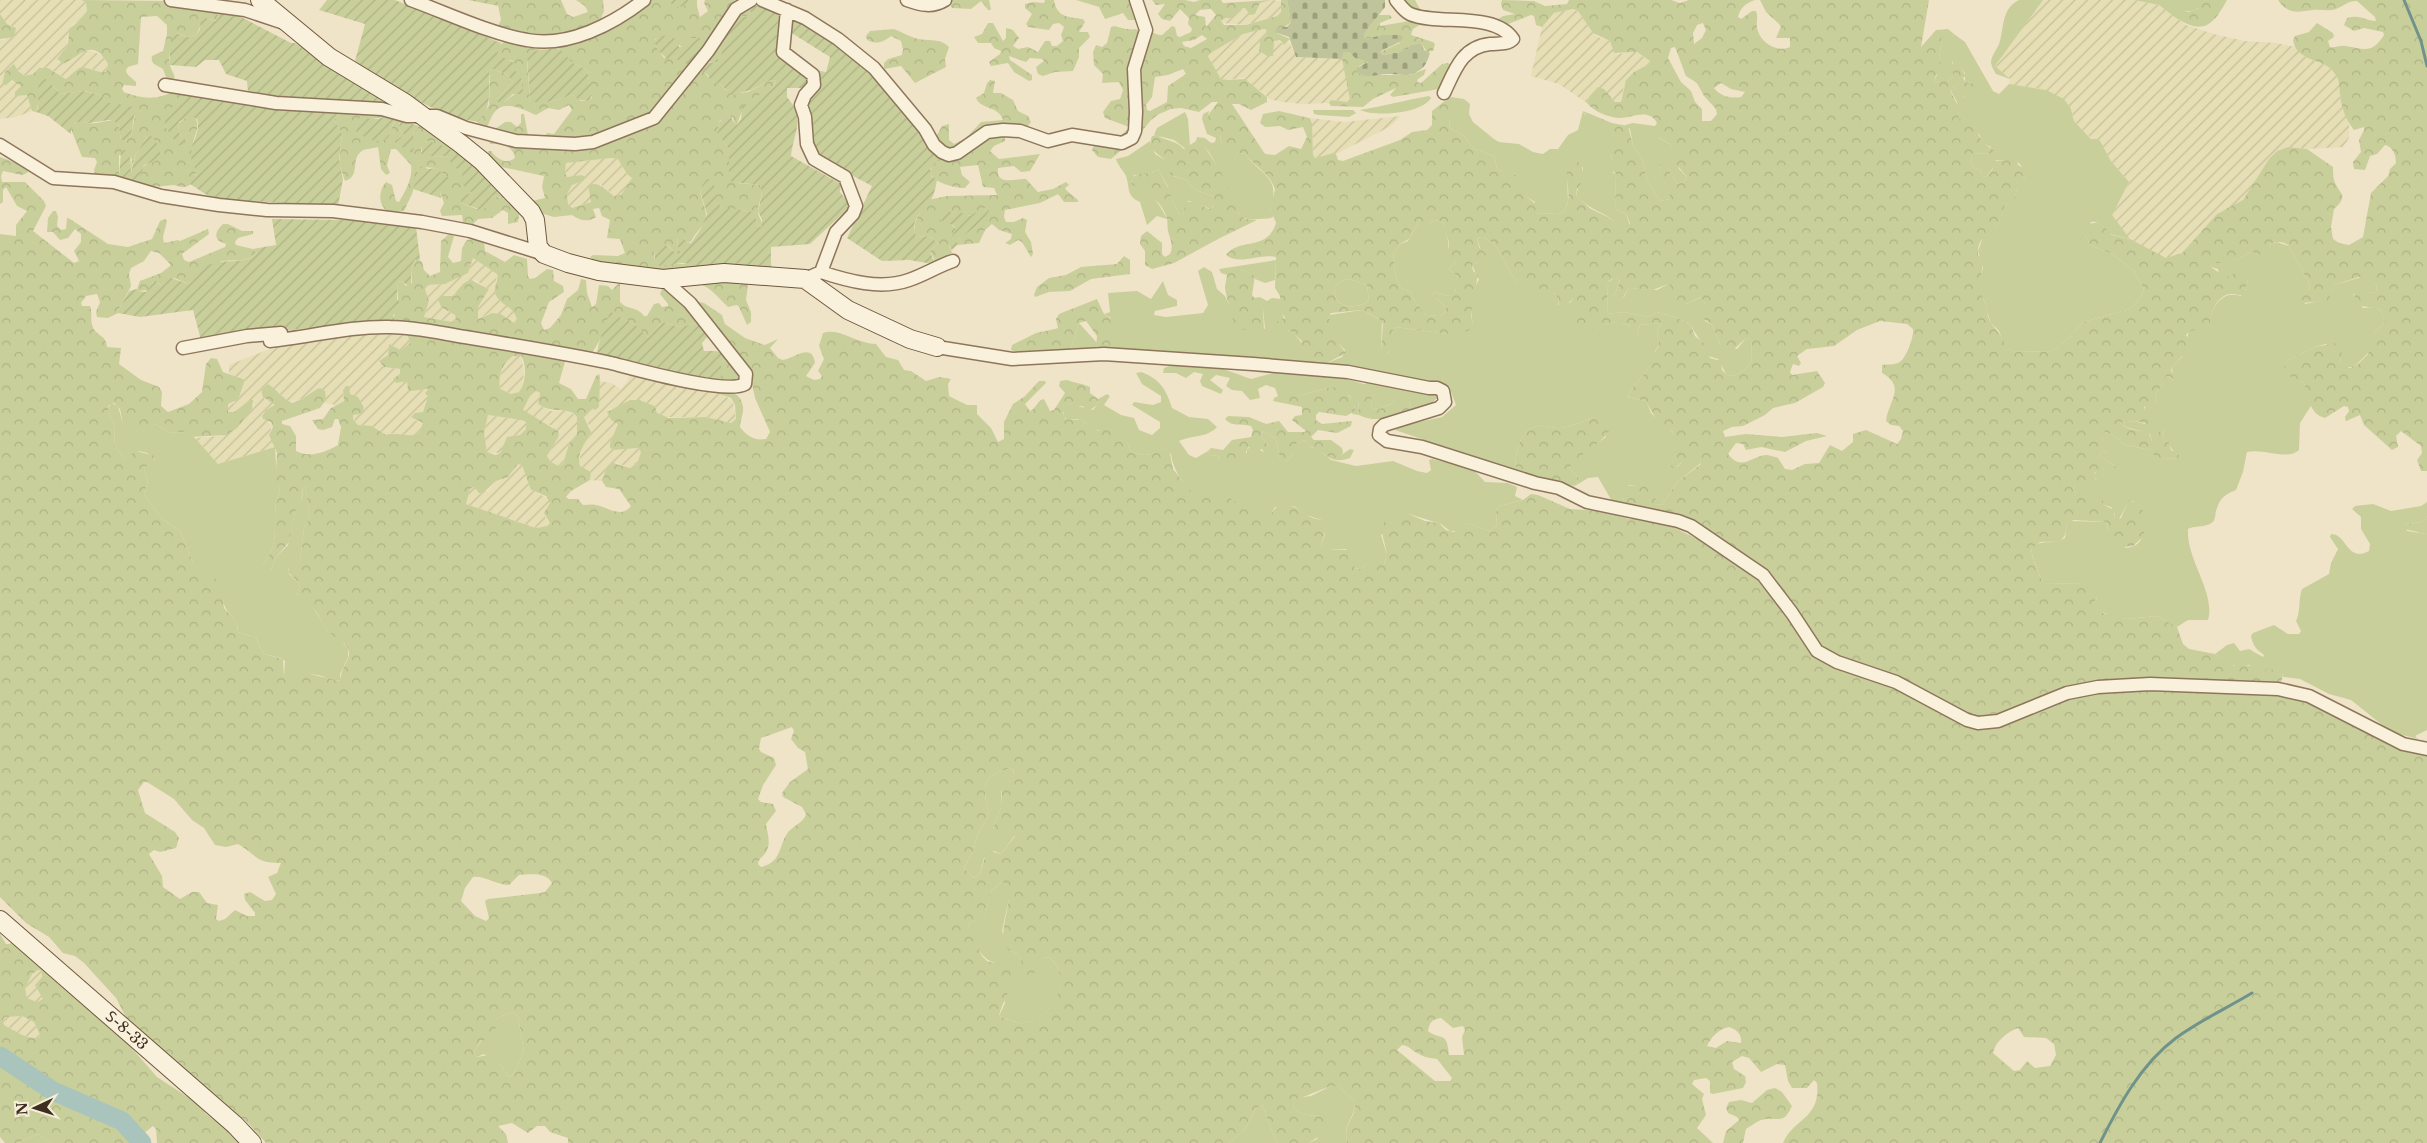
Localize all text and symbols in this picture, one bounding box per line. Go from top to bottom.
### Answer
street label: Տ-8-33 [102,1006,152,1054]
north arrow [10,1083,60,1133]
text: N [13,1102,31,1116]

